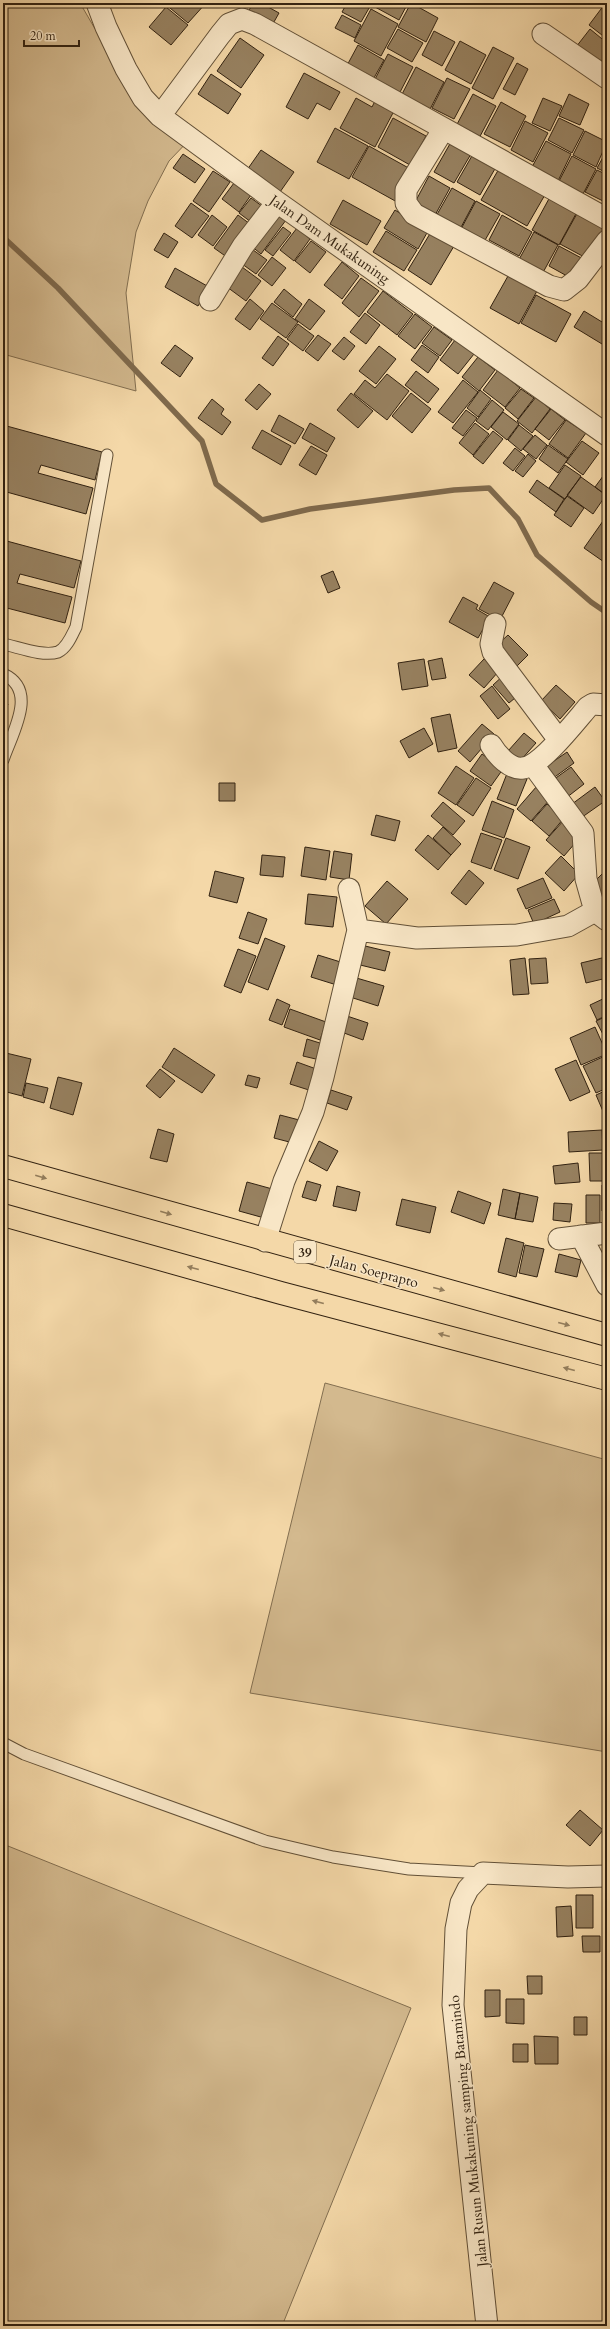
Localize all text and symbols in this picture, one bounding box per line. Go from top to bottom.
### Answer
scale bar [24,22,79,48]
text: 20 m [30,28,57,44]
street label: Jalan Dam Mukakuning [264,190,394,288]
one-way arrow [35,1174,47,1180]
one-way arrow [160,1210,172,1216]
road number: 39 [294,1241,316,1263]
street label: Jalan Soeprapto [325,1250,421,1293]
one-way arrow [186,1265,199,1271]
one-way arrow [433,1286,445,1292]
one-way arrow [312,1299,324,1305]
one-way arrow [558,1321,571,1327]
one-way arrow [438,1332,450,1338]
one-way arrow [563,1366,575,1372]
street label: Jalan Rusun Mukakuning samping Batamindo [445,1994,492,2270]

